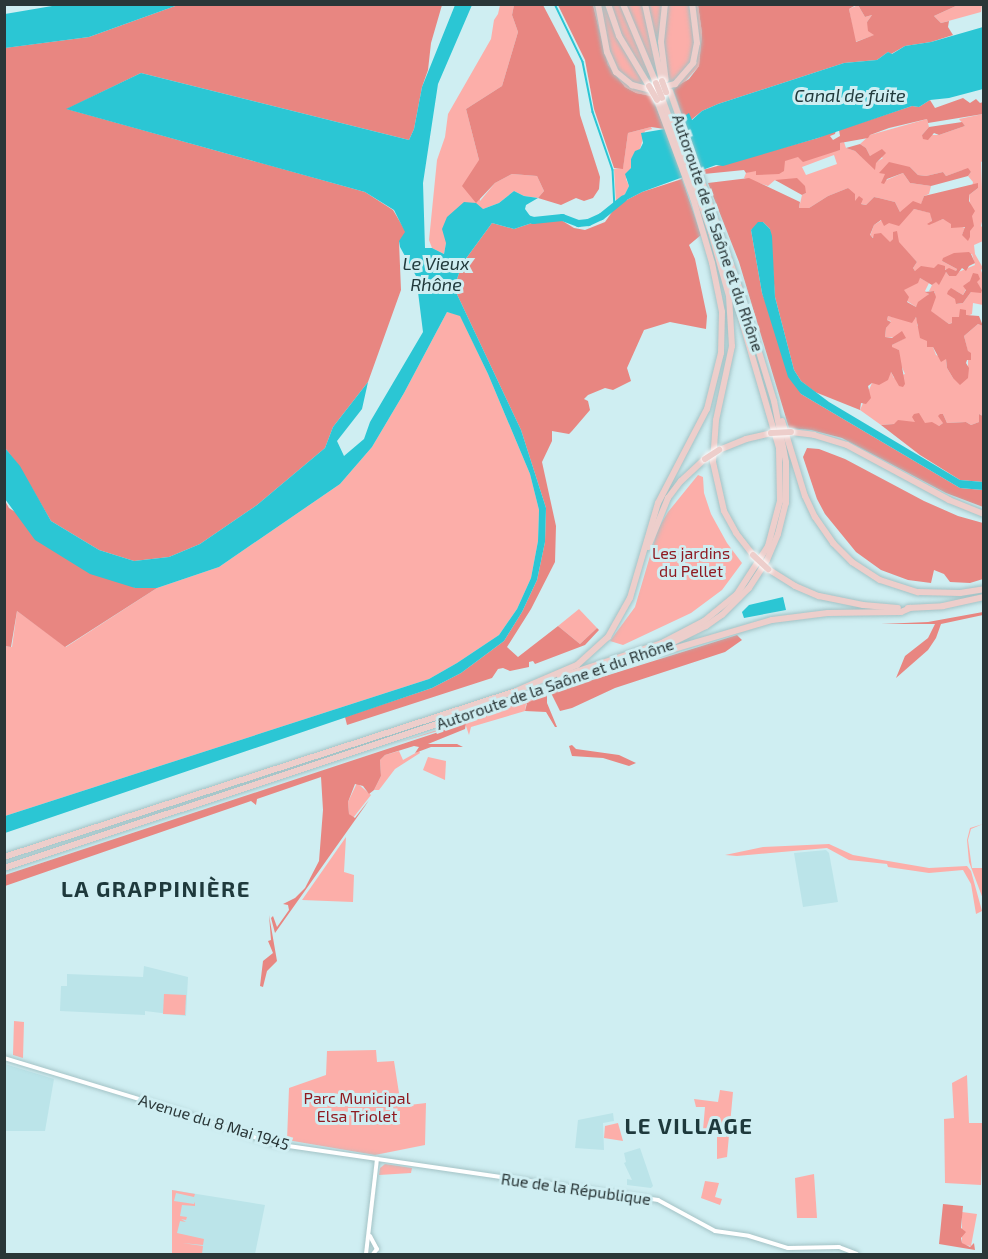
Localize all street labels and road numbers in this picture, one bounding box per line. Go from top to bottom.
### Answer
street label: Autoroute de la Saône et du Rhône [668,112,768,354]
street label: Autoroute de la Saône et du Rhône [434,634,676,734]
street label: Avenue du 8 Mai 1945 [136,1090,292,1154]
street label: Rue de la République [500,1169,652,1209]

